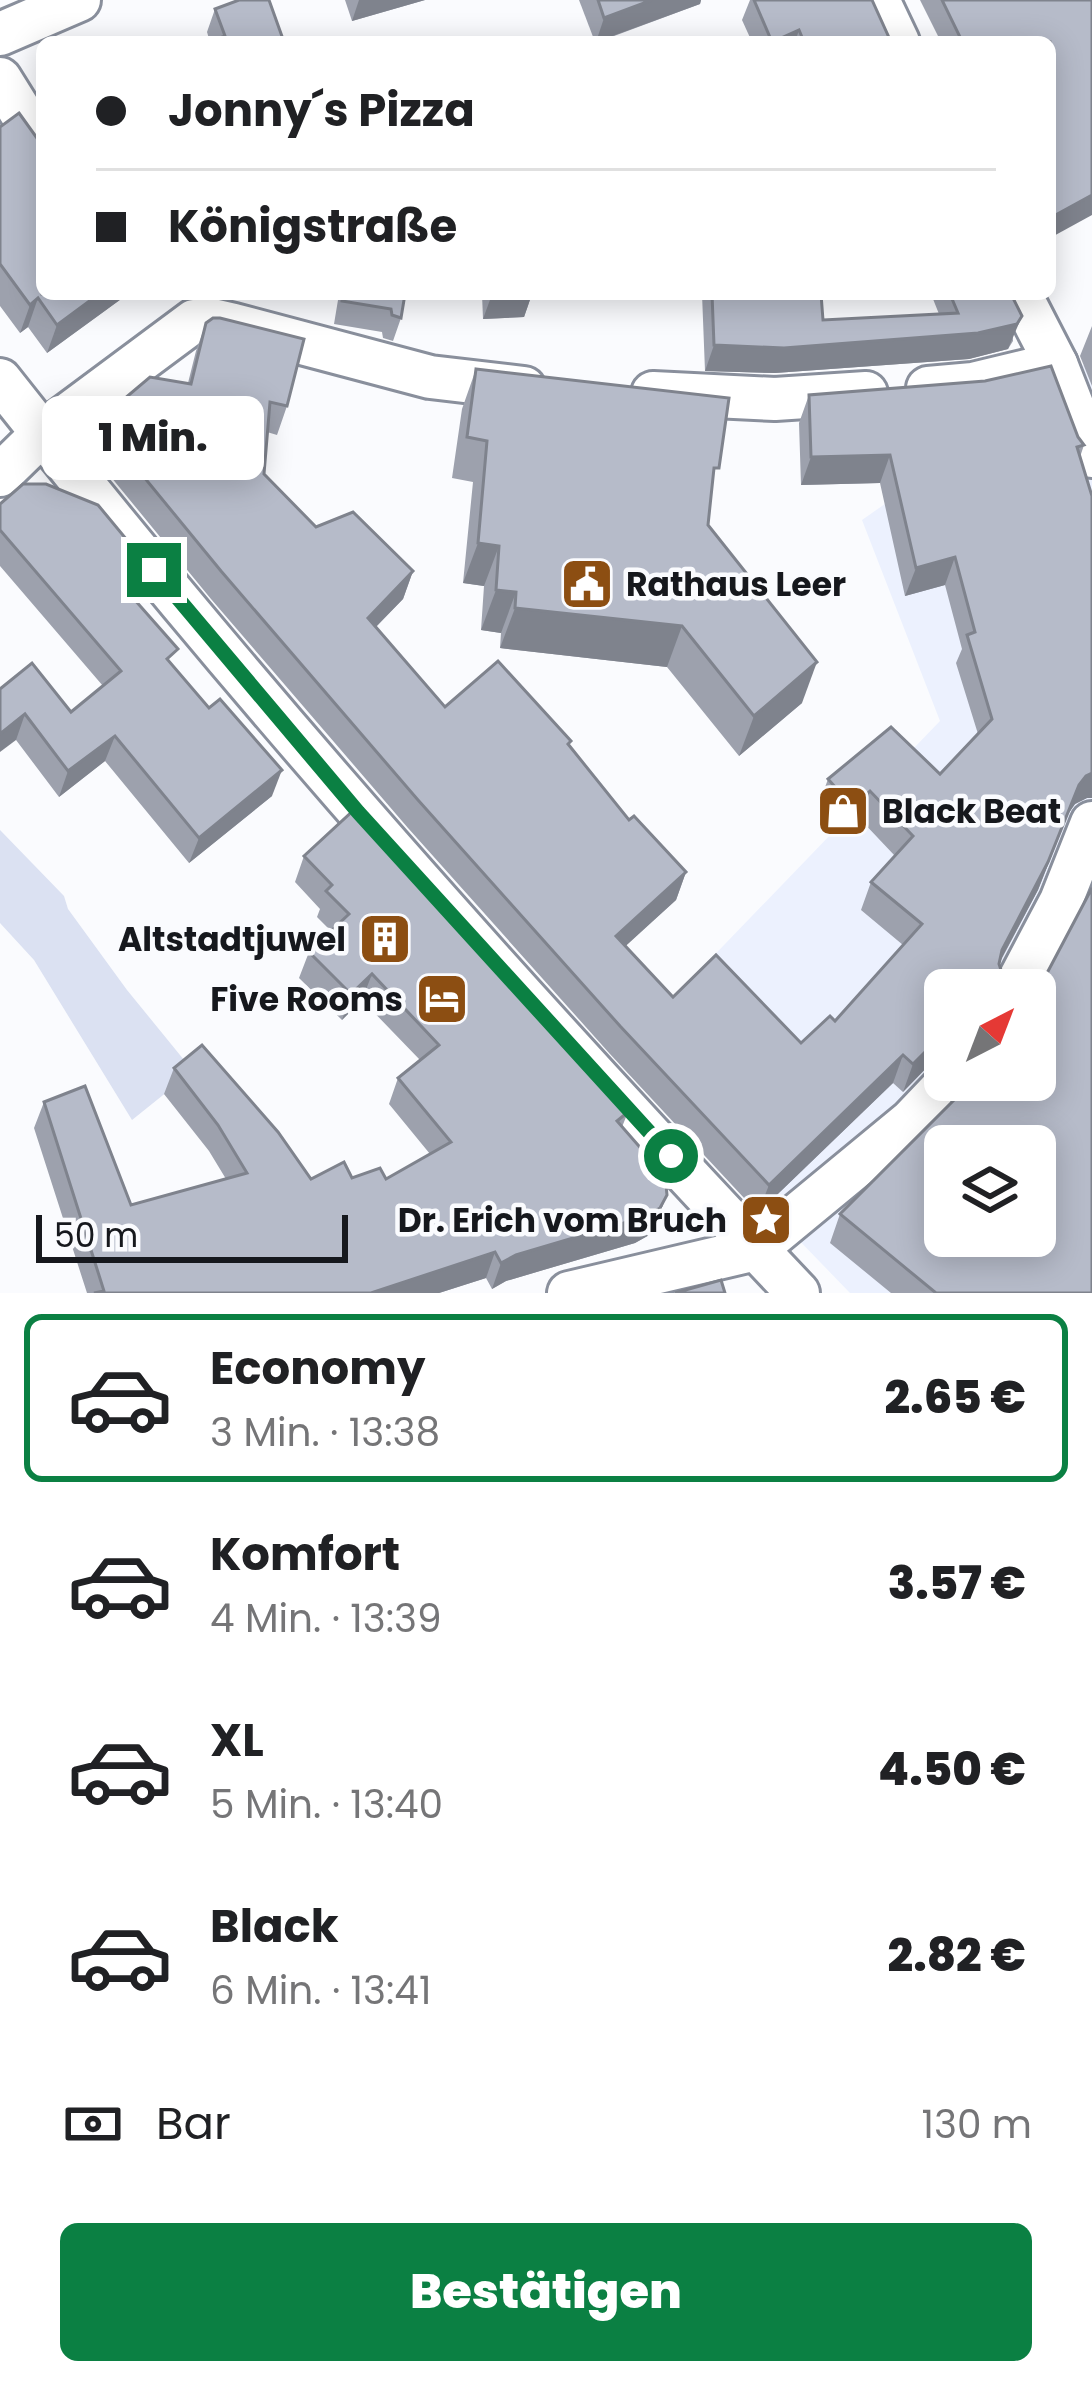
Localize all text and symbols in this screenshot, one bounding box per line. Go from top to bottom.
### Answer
text: Jonny´s Pizza [168,79,475,142]
text: Königstraße [168,195,457,258]
callout: 1 Min. [43,396,265,480]
text: 1 Min. [98,410,208,465]
route end [127,543,181,597]
public building icon: Rathaus Leer [559,556,615,612]
place label: Rathaus Leer [626,561,846,608]
shop icon: Black Beat [815,783,871,839]
place label: Black Beat [882,788,1061,835]
building icon: Altstadtjuwel [357,911,413,967]
place label: Altstadtjuwel [118,916,346,963]
north arrow [924,969,1056,1101]
map controls [924,969,1056,1257]
hotel icon: Five Rooms [414,971,470,1027]
place label: Five Rooms [210,976,403,1023]
button: layers [924,1125,1056,1257]
route start [644,1129,698,1183]
place icon: Dr. Erich vom Bruch [738,1192,794,1248]
place label: Dr. Erich vom Bruch [398,1197,727,1244]
scale bar [36,1209,348,1262]
text: 50 m [54,1212,138,1259]
text: Economy [210,1337,425,1400]
icon: car [66,1344,174,1452]
text: 2.65 € [885,1366,1026,1429]
text: 3 Min. · 13:38 [210,1405,440,1460]
text: Komfort [210,1523,400,1586]
icon: car [66,1530,174,1638]
text: 3.57 € [888,1552,1026,1615]
text: 4 Min. · 13:39 [210,1591,442,1646]
text: XL [210,1709,264,1772]
icon: car [66,1716,174,1824]
text: 4.50 € [878,1738,1026,1801]
text: 5 Min. · 13:40 [210,1777,443,1832]
text: Black [210,1895,339,1958]
icon: car [66,1902,174,2010]
text: 2.82 € [888,1924,1026,1987]
text: 6 Min. · 13:41 [210,1963,431,2018]
icon: cash [60,2091,126,2157]
text: Bar [156,2092,231,2155]
text: 130 m [921,2097,1032,2152]
button: Bestätigen [60,2223,1032,2361]

